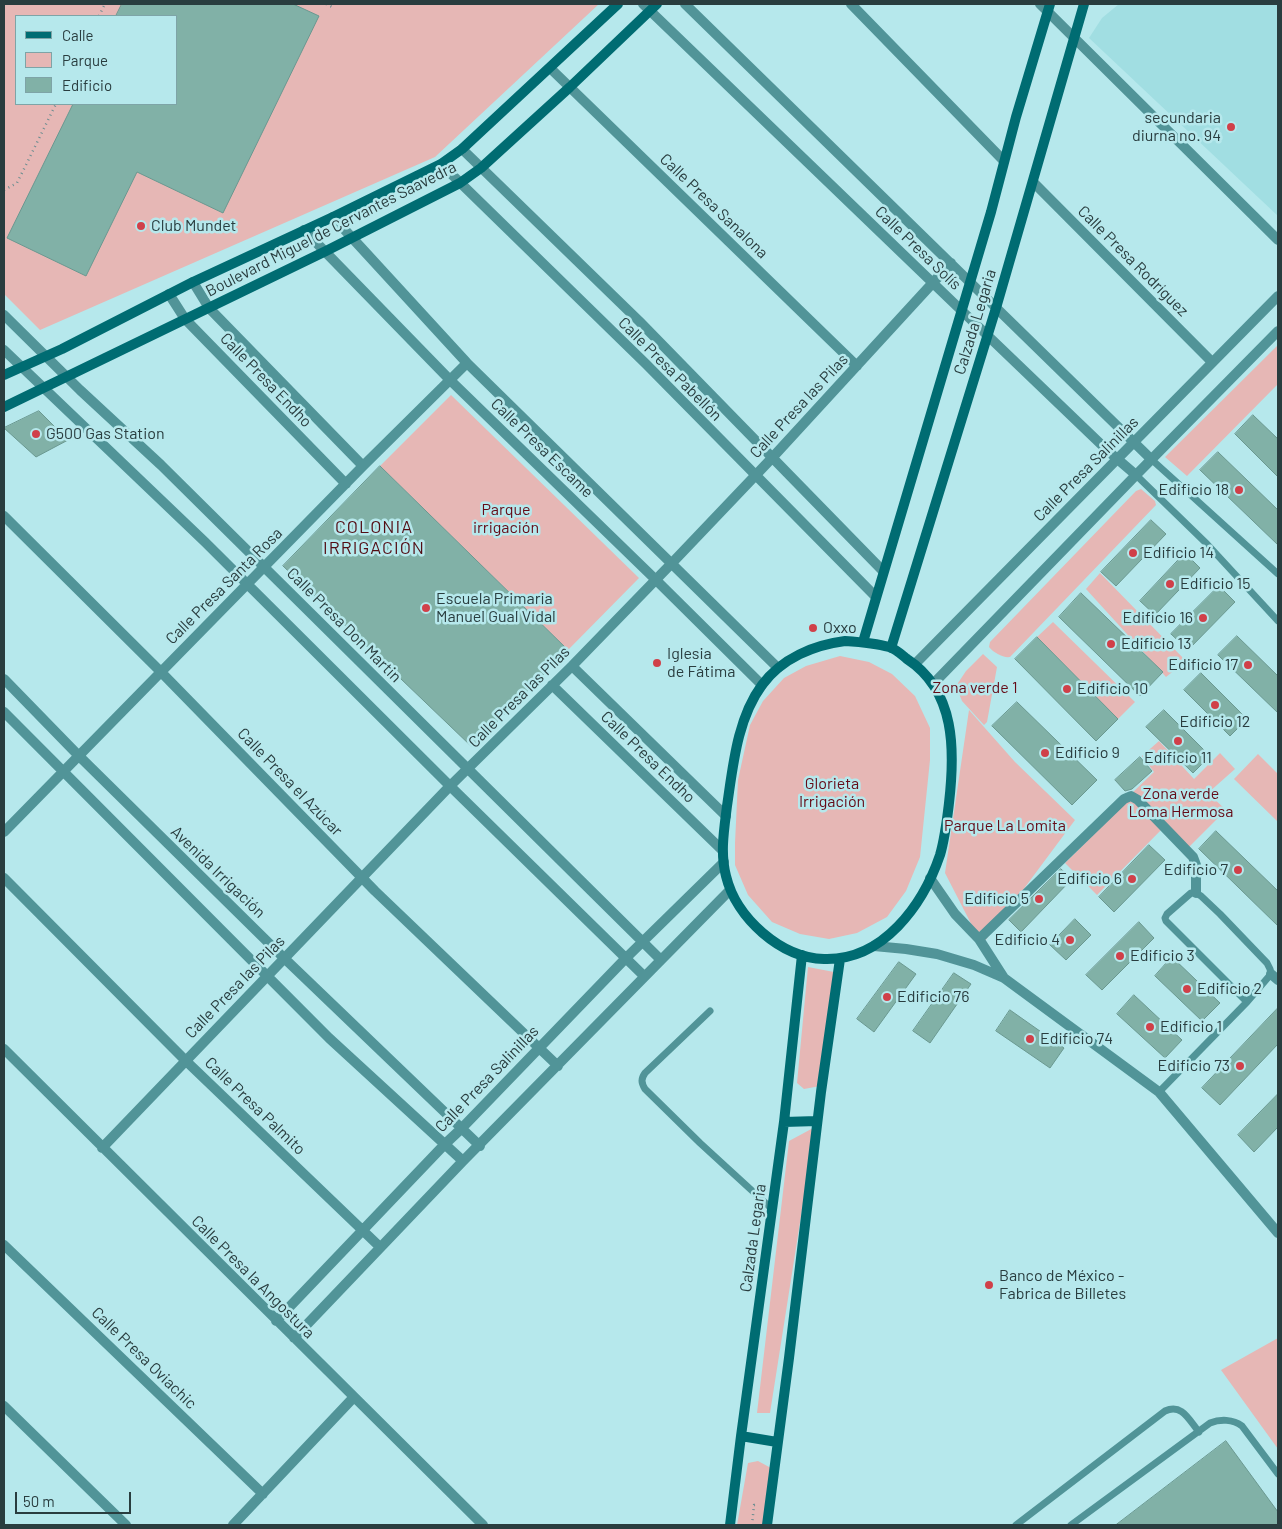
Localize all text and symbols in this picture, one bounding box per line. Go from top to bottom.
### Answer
legend [15,15,178,105]
text: Calle [62,26,94,44]
text: Parque [62,51,108,69]
text: Edificio [62,76,112,94]
place label: secundaria diurna no. 94 [1132,108,1221,146]
marker: secundaria diurna no. 94 [1225,121,1237,133]
street label: Calle Presa Sanalona [656,149,772,263]
street label: Boulevard Miguel de Cervantes Saavedra [202,157,460,301]
street label: Calle Presa Solís [871,202,965,294]
street label: Calle Presa Rodríguez [1074,202,1192,320]
place label: Club Mundet [151,216,236,236]
marker: Club Mundet [135,220,147,232]
street label: Calzada Legaria [950,267,1000,377]
street label: Calle Presa Pabellón [614,313,726,425]
street label: Calle Presa Endho [216,329,316,431]
street label: Calle Presa las Pilas [746,350,852,462]
street label: Calle Presa Escame [487,394,597,502]
street label: Calle Presa Salinillas [1029,412,1143,526]
place label: G500 Gas Station [46,424,165,444]
marker: G500 Gas Station [30,428,42,440]
place label: Edificio 18 [1158,480,1229,500]
marker: Edificio 18 [1233,484,1245,496]
park label: Parque irrigación [473,500,539,538]
district label: COLONIA IRRIGACIÓN [322,516,426,558]
street label: Calle Presa Santa Rosa [162,524,286,648]
place label: Edificio 14 [1143,543,1214,563]
marker: Edificio 14 [1127,547,1139,559]
street label: Calle Presa Don Martin [283,564,405,686]
place label: Edificio 15 [1180,574,1250,594]
marker: Edificio 15 [1164,578,1176,590]
place label: Escuela Primaria Manuel Gual Vidal [436,589,556,627]
marker: Escuela Primaria Manuel Gual Vidal [420,602,432,614]
place label: Edificio 16 [1123,608,1193,628]
marker: Edificio 16 [1197,612,1209,624]
place label: Oxxo [823,618,857,638]
marker: Oxxo [807,622,819,634]
place label: Edificio 13 [1121,634,1191,654]
marker: Edificio 13 [1105,638,1117,650]
street label: Calle Presa las Pilas [464,642,574,752]
place label: Iglesia de Fátima [667,644,736,682]
place label: Edificio 17 [1168,655,1238,675]
marker: Iglesia de Fátima [651,657,663,669]
marker: Edificio 17 [1242,659,1254,671]
park label: Zona verde 1 [932,678,1018,698]
place label: Edificio 10 [1077,679,1148,699]
marker: Edificio 10 [1061,683,1073,695]
marker: Edificio 12 [1209,699,1221,711]
street label: Calle Presa Endho [597,707,699,807]
place label: Edificio 12 [1180,712,1250,732]
street label: Calle Presa el Azúcar [234,724,346,840]
marker: Edificio 11 [1172,735,1184,747]
place label: Edificio 9 [1055,743,1120,763]
marker: Edificio 9 [1039,747,1051,759]
place label: Edificio 11 [1144,748,1212,768]
park label: Glorieta Irrigación [799,774,865,812]
park label: Zona verde Loma Hermosa [1129,784,1233,822]
park label: Parque La Lomita [944,816,1066,836]
street label: Avenida Irrigación [167,822,269,922]
place label: Edificio 7 [1164,860,1228,880]
marker: Edificio 7 [1232,864,1244,876]
place label: Edificio 6 [1057,869,1122,889]
marker: Edificio 6 [1126,873,1138,885]
place label: Edificio 5 [964,889,1029,909]
marker: Edificio 5 [1033,893,1045,905]
place label: Edificio 4 [995,930,1060,950]
street label: Calle Presa las Pilas [181,932,289,1042]
marker: Edificio 4 [1064,934,1076,946]
place label: Edificio 3 [1130,946,1195,966]
marker: Edificio 3 [1114,950,1126,962]
place label: Edificio 2 [1197,979,1262,999]
marker: Edificio 2 [1181,983,1193,995]
place label: Edificio 76 [897,987,969,1007]
marker: Edificio 76 [881,991,893,1003]
place label: Edificio 1 [1160,1017,1222,1037]
marker: Edificio 1 [1144,1021,1156,1033]
street label: Calle Presa Salinillas [431,1022,543,1136]
place label: Edificio 74 [1040,1029,1113,1049]
marker: Edificio 74 [1024,1033,1036,1045]
street label: Calle Presa Palmito [201,1053,309,1159]
place label: Edificio 73 [1158,1056,1230,1076]
marker: Edificio 73 [1234,1060,1246,1072]
street label: Calzada Legaria [736,1183,770,1293]
street label: Calle Presa la Angostura [187,1211,319,1343]
place label: Banco de México - Fabrica de Billetes [999,1266,1126,1304]
marker: Banco de México - Fabrica de Billetes [983,1279,995,1291]
street label: Calle Presa Oviachic [87,1303,201,1413]
scale bar [18,1482,134,1514]
text: 50 m [23,1492,55,1510]

